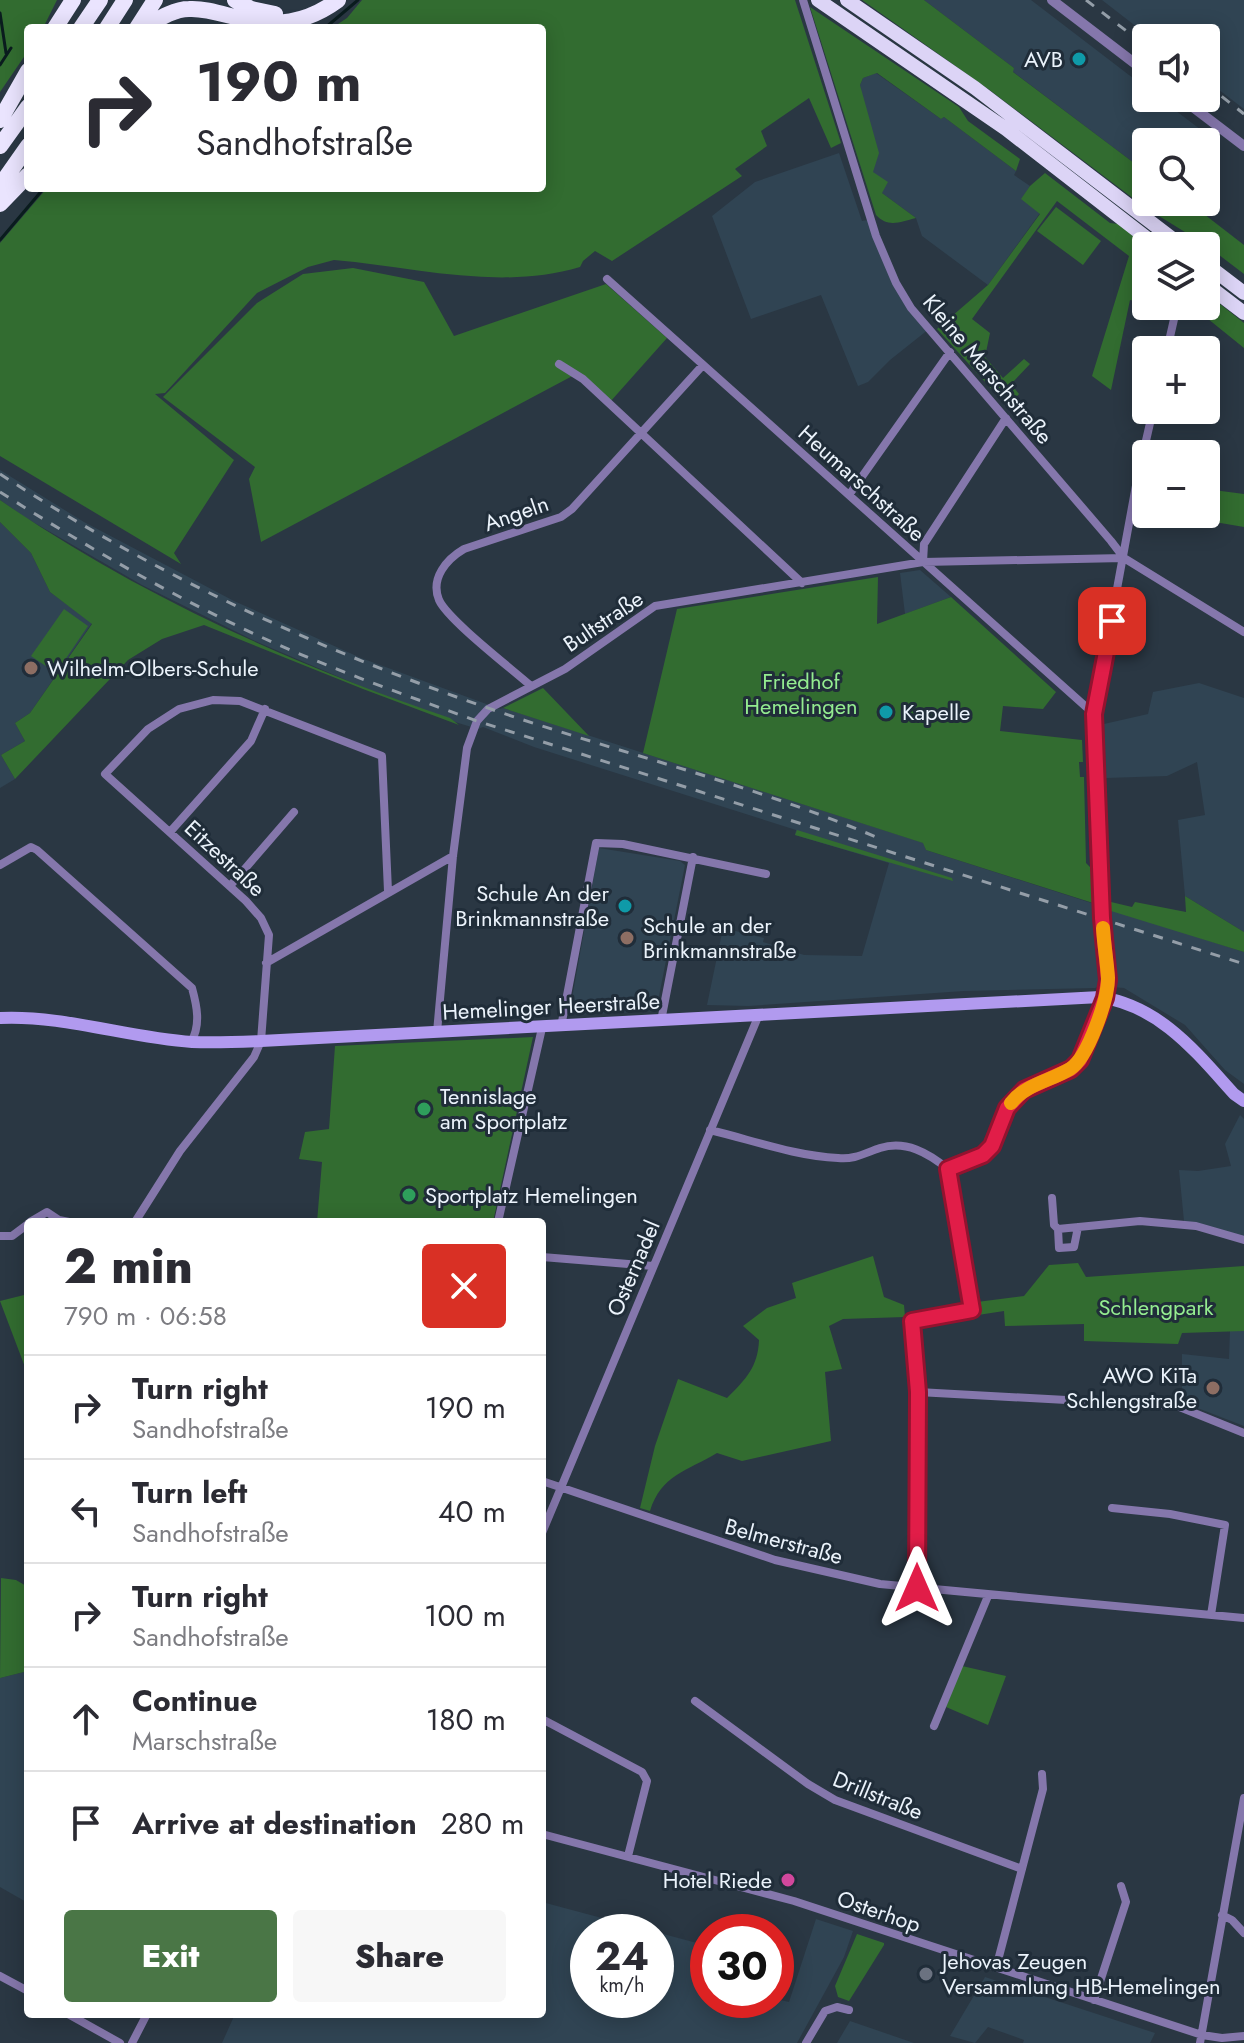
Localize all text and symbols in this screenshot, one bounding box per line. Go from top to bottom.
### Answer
map controls [1132,24,1220,528]
button: sound [1132,24,1220,112]
text: 190 m [196,41,362,122]
place label: AVB [1024,43,1063,75]
marker: AVB [1070,50,1088,68]
icon: right [64,56,168,160]
text: Sandhofstraße [196,116,413,168]
button: search [1132,128,1220,216]
button: layers [1132,232,1220,320]
street label: Kleine Marschstraße [916,287,1060,451]
button: + [1132,336,1220,424]
street label: Heumarschstraße [792,417,932,549]
button: − [1132,440,1220,528]
street label: Angeln [479,487,553,539]
street label: Bultstraße [557,583,649,659]
pin [1078,587,1146,655]
icon: arrive [1090,599,1134,643]
place label: Wilhelm-Olbers-Schule [47,652,259,684]
marker: Wilhelm-Olbers-Schule [22,659,40,677]
park label: Friedhof Hemelingen [744,665,858,722]
place label: Kapelle [902,696,970,728]
marker: Kapelle [877,703,895,721]
street label: Eitzestraße [177,812,273,904]
place label: Schule An der Brinkmannstraße [455,877,609,934]
marker: Schule An der Brinkmannstraße [616,897,634,915]
place label: Schule an der Brinkmannstraße [643,909,797,966]
marker: Schule an der Brinkmannstraße [618,929,636,947]
street label: Hemelinger Heerstraße [441,984,661,1028]
place label: Tennislage am Sportplatz [440,1080,567,1137]
marker: Tennislage am Sportplatz [415,1100,433,1118]
place label: Sportplatz Hemelingen [425,1179,638,1211]
marker: Sportplatz Hemelingen [400,1186,418,1204]
street label: Osternadel [598,1215,668,1321]
text: 2 min [64,1232,193,1301]
button: close [422,1244,506,1328]
park label: Schlengpark [1099,1291,1214,1323]
text: 790 m · 06:58 [64,1297,227,1335]
place label: AWO KiTa Schlengstraße [1066,1359,1197,1416]
text: Turn right [132,1367,268,1410]
marker: AWO KiTa Schlengstraße [1204,1379,1222,1397]
icon: right [64,1385,108,1429]
text: 190 m [425,1386,506,1429]
text: Sandhofstraße [132,1410,289,1448]
text: Turn left [132,1471,247,1514]
icon: left [64,1489,108,1533]
text: 40 m [438,1490,506,1533]
street label: Belmerstraße [722,1510,846,1572]
text: Sandhofstraße [132,1514,289,1552]
position arrow [875,1546,959,1630]
text: Turn right [132,1575,268,1618]
icon: right [64,1593,108,1637]
text: 100 m [424,1594,506,1637]
text: Sandhofstraße [132,1618,289,1656]
text: Continue [132,1679,258,1722]
icon: ahead [64,1697,108,1741]
text: 180 m [426,1698,506,1741]
text: Marschstraße [132,1722,277,1760]
street label: Drillstraße [828,1762,928,1828]
icon: arrive [64,1801,108,1845]
text: Arrive at destination [132,1802,417,1845]
text: 280 m [441,1802,525,1845]
place label: Hotel Riede [663,1864,772,1896]
marker: Hotel Riede [779,1871,797,1889]
street label: Osterhop [833,1882,925,1940]
button: Exit [64,1910,277,2002]
button: Share [293,1910,506,2002]
speed limit sign: 30 [690,1914,794,2018]
text: 24 [595,1927,649,1985]
place label: Jehovas Zeugen Versammlung HB-Hemelingen [939,1945,1221,2002]
marker: Jehovas Zeugen Versammlung HB-Hemelingen [917,1965,935,1983]
text: km/h [599,1971,645,2000]

